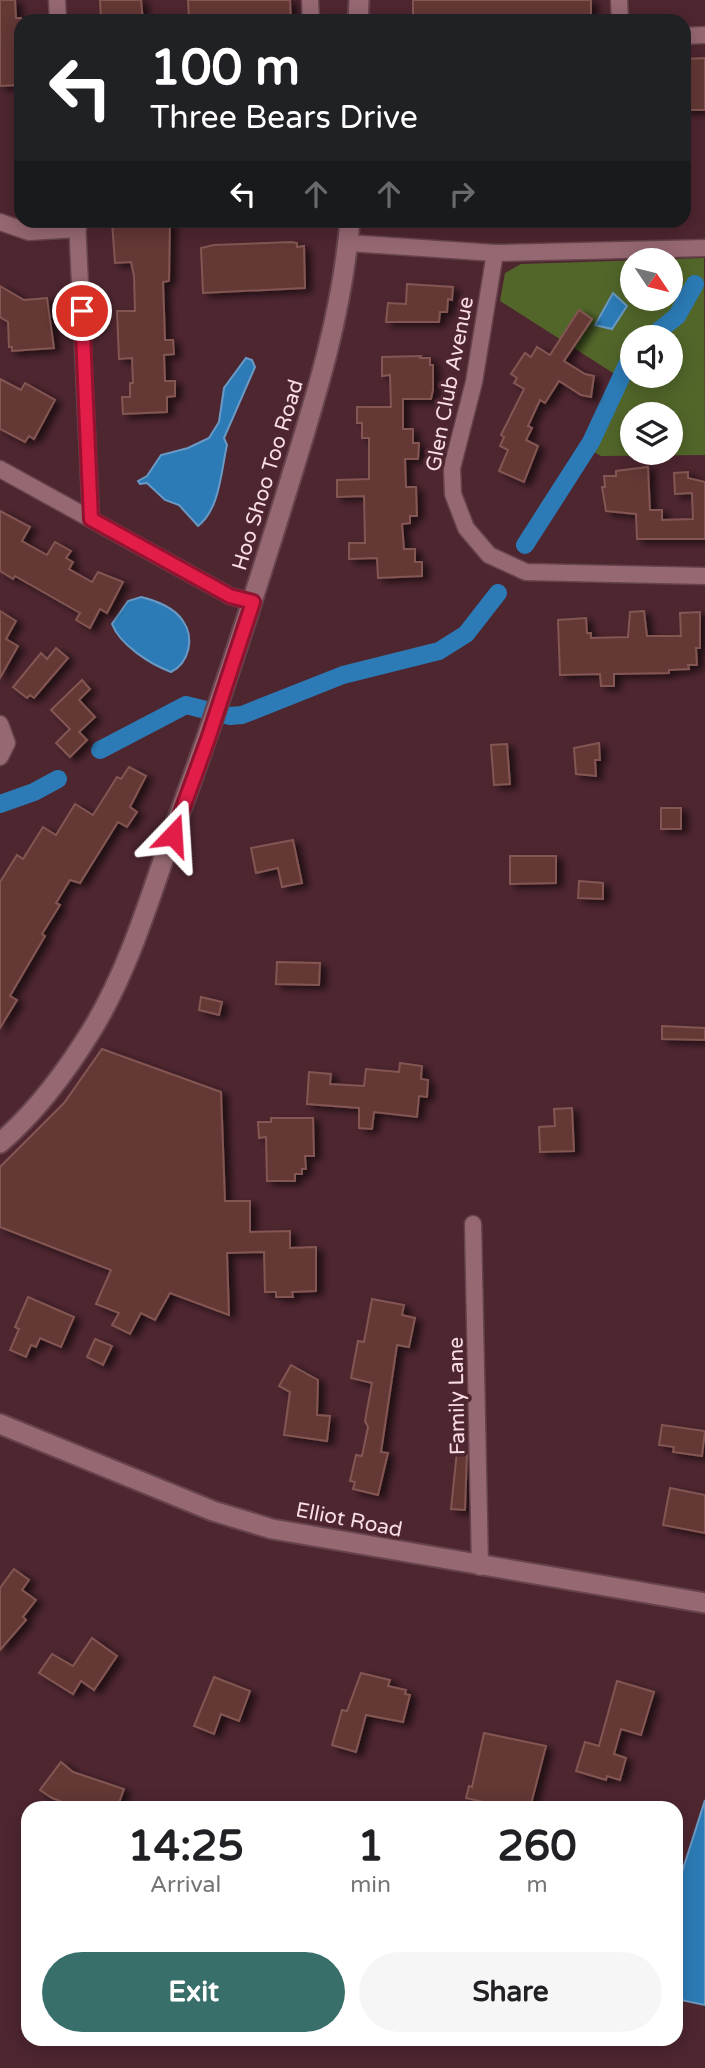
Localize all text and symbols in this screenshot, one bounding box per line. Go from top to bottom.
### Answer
text: 100 m [150,39,300,98]
icon: left [35,42,126,133]
text: Three Bears Drive [150,99,418,137]
icon: left [224,175,262,213]
icon: ahead [297,175,335,213]
icon: ahead [370,175,408,213]
icon: right [443,175,481,213]
north arrow [620,248,682,312]
map controls [620,248,683,465]
pin [52,281,112,341]
icon: arrive [63,292,101,330]
street label: Glen Club Avenue [421,294,479,474]
button: sound [620,325,683,388]
street label: Hoo Shoo Too Road [227,377,309,573]
button: layers [620,402,683,465]
position arrow [136,798,210,872]
street label: Family Lane [443,1337,471,1455]
street label: Elliot Road [294,1497,404,1543]
text: 14:25 [127,1821,244,1872]
text: 1 [357,1821,384,1872]
text: 260 [497,1821,577,1872]
text: Arrival [150,1871,221,1899]
text: min [350,1871,391,1899]
text: m [526,1871,548,1899]
button: Exit [42,1952,345,2032]
button: Share [359,1952,662,2032]

